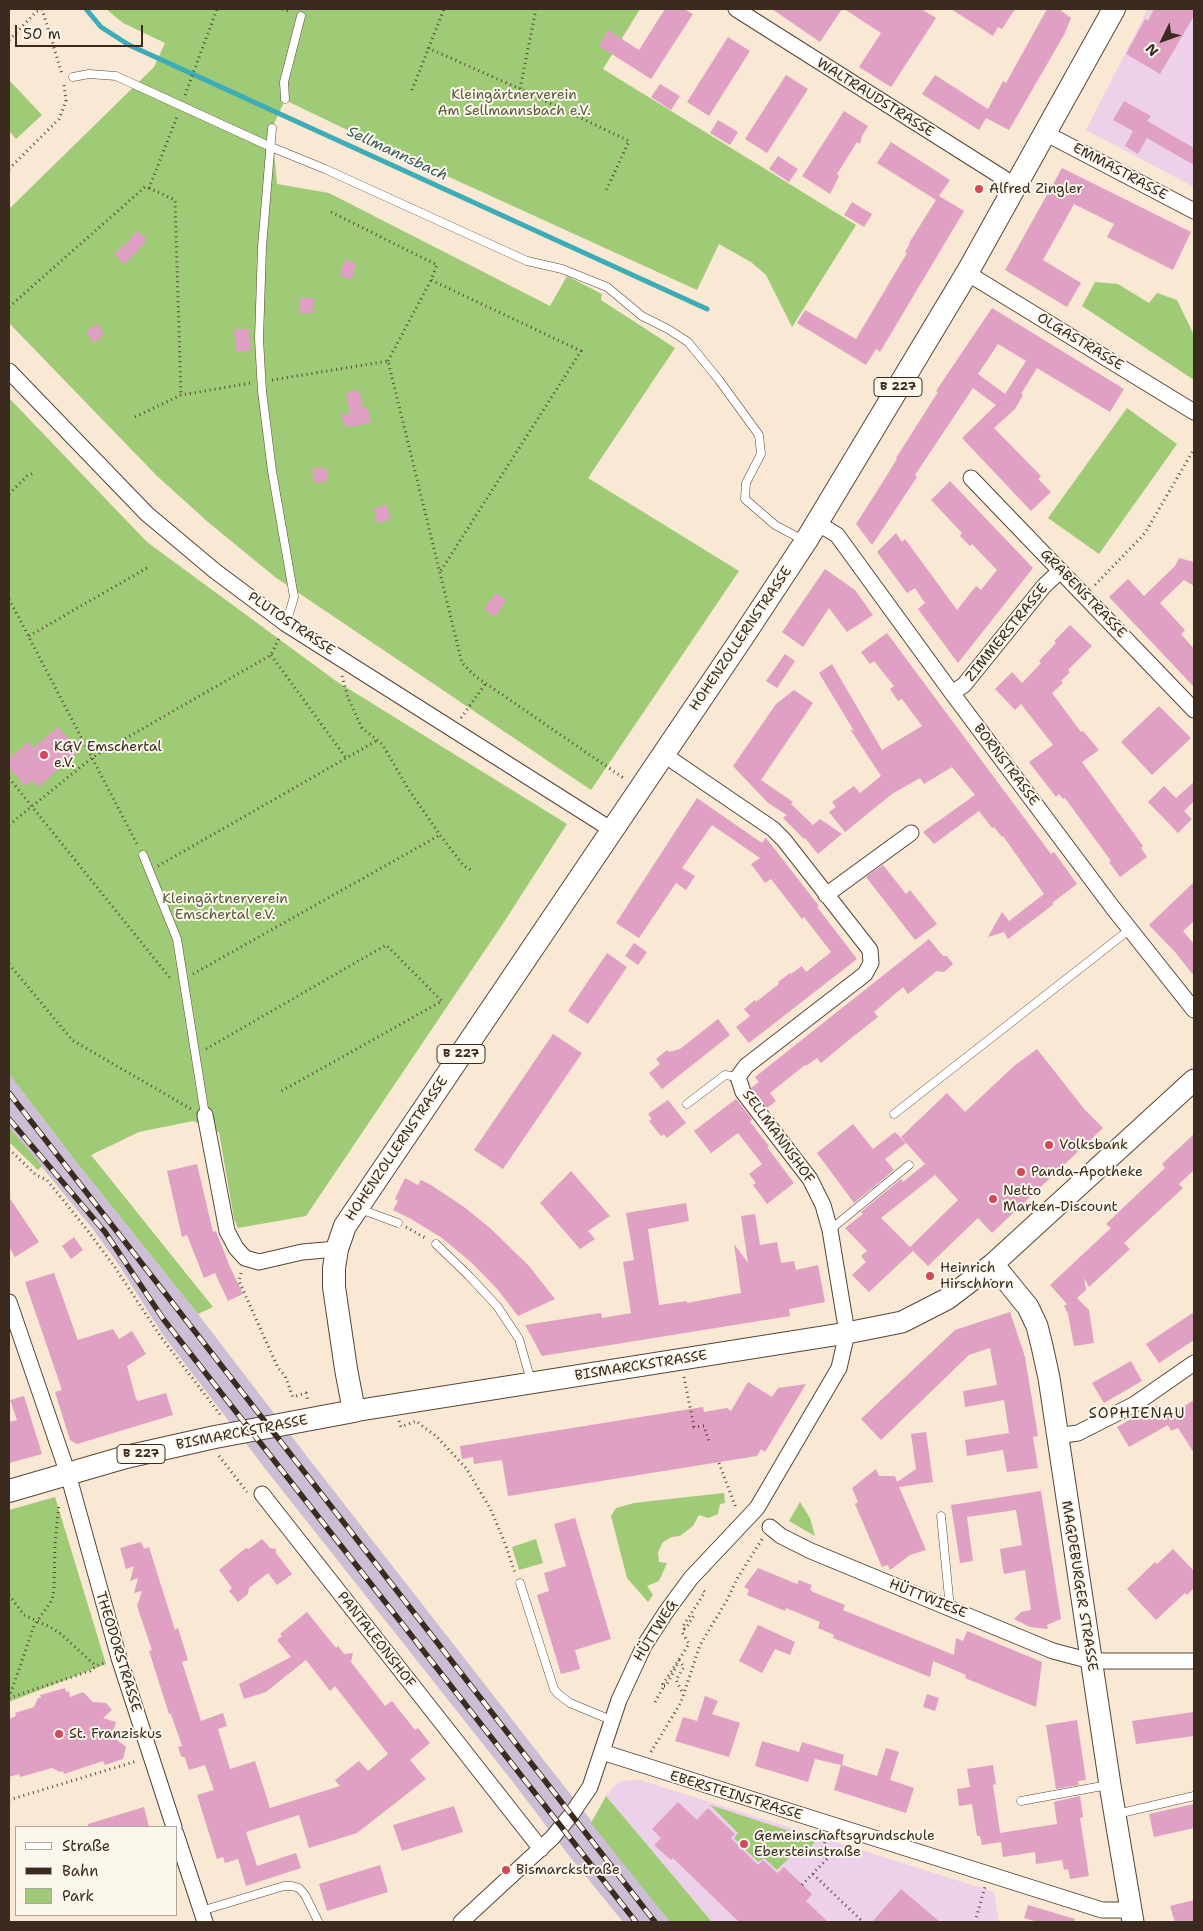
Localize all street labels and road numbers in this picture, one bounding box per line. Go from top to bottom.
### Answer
street label: WALTRAUDSTRASSE [813,55,937,141]
street label: EMMASTRASSE [1070,140,1170,204]
street label: OLGASTRASSE [1034,310,1126,374]
road number: B 227 [874,378,922,397]
street label: GRABENSTRASSE [1036,546,1130,642]
street label: HOHENZOLLERNSTRASSE [686,563,796,715]
street label: ZIMMERSTRASSE [962,581,1052,685]
street label: PLUTOSTRASSE [244,589,338,659]
street label: BORNSTRASSE [970,721,1042,809]
road number: B 227 [437,1044,485,1064]
street label: HOHENZOLLERNSTRASSE [342,1073,452,1225]
street label: SELLMANNSHOF [739,1087,817,1187]
street label: BISMARCKSTRASSE [574,1347,708,1385]
street label: BISMARCKSTRASSE [175,1412,309,1454]
road number: B 227 [117,1445,165,1464]
street label: MAGDEBURGER STRASSE [1057,1499,1101,1673]
street label: HÜTTWIESE [887,1576,969,1622]
street label: PANTALEONSHOF [333,1589,419,1691]
street label: THEODORSTRASSE [92,1590,144,1714]
street label: HÜTTWEG [631,1597,681,1665]
street label: EBERSTEINSTRASSE [668,1768,804,1824]

